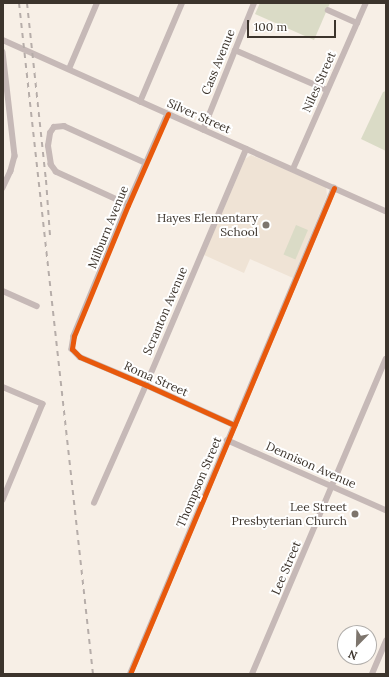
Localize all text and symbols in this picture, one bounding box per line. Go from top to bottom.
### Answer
scale bar [249,12,338,38]
text: 100 m [254,19,287,34]
street label: Cass Avenue [198,27,238,97]
street label: Niles Street [299,49,339,115]
street label: Silver Street [165,96,233,136]
street label: Milburn Avenue [85,183,131,271]
place label: Hayes Elementary School [157,211,258,239]
marker: Hayes Elementary School [261,220,271,230]
street label: Scranton Avenue [140,265,190,357]
street label: Roma Street [122,358,190,400]
street label: Thompson Street [173,435,225,529]
street label: Dennison Avenue [264,439,358,491]
place label: Lee Street Presbyterian Church [232,500,347,528]
marker: Lee Street Presbyterian Church [350,509,360,519]
street label: Lee Street [268,539,304,597]
north arrow [337,625,377,665]
text: N [346,647,359,663]

